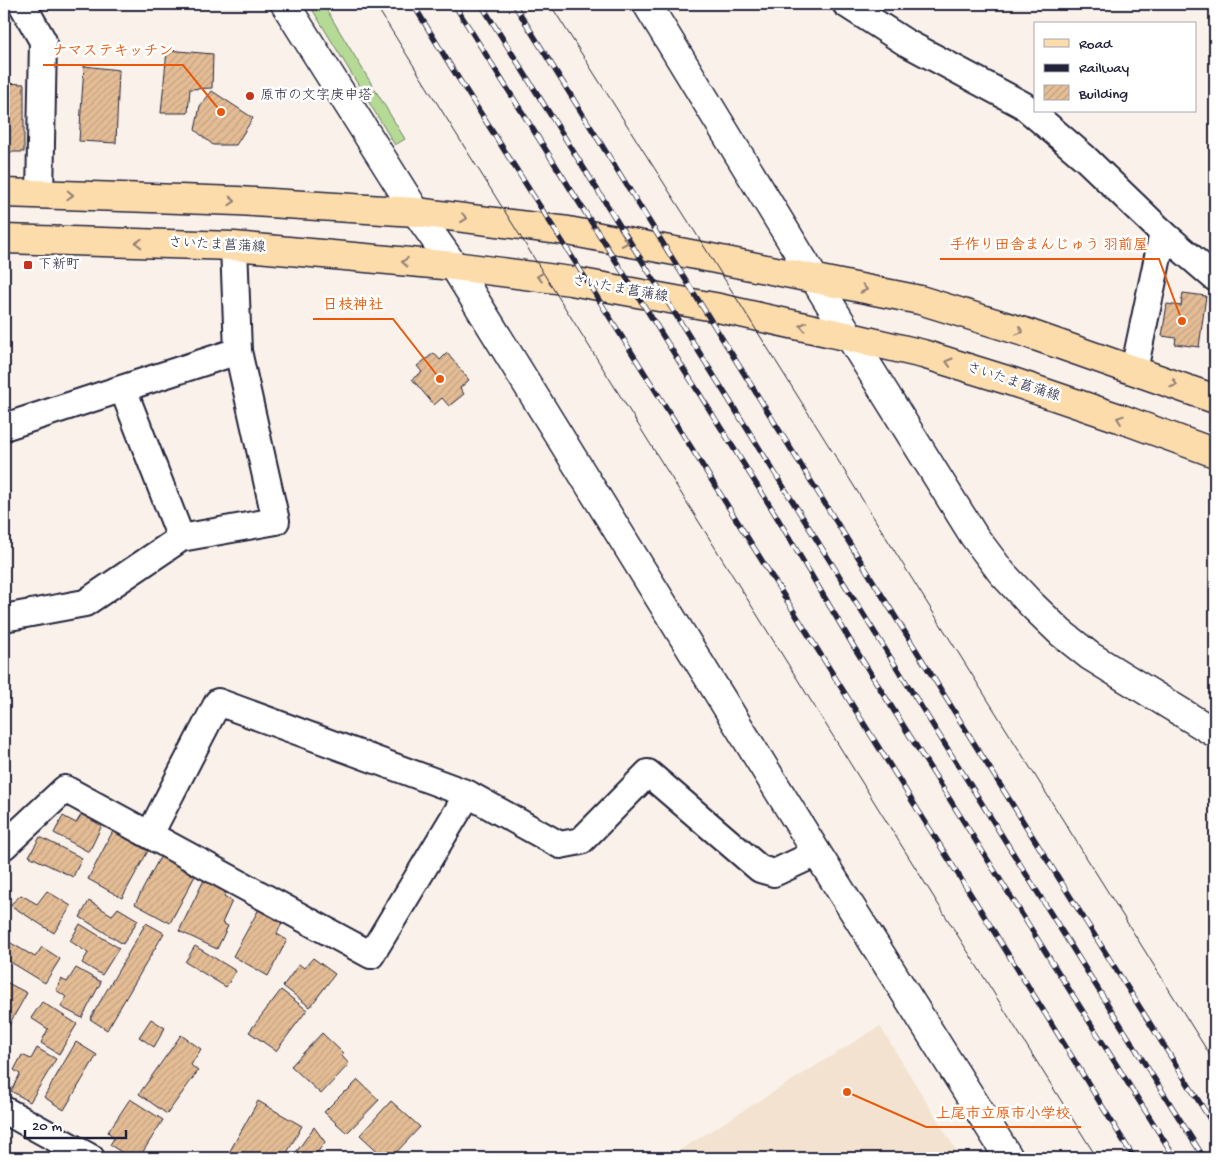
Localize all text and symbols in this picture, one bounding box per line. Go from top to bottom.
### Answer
legend [1034,22,1196,112]
callout: ナマステキッチン [43,35,183,65]
text: Road [1079,36,1113,54]
text: ナマステキッチン [53,43,173,61]
text: Railway [1079,60,1130,78]
text: Building [1078,86,1128,104]
place label: 原市の文字庚申塔 [260,88,372,105]
marker: 原市の文字庚申塔 [244,90,256,102]
one-way arrow [66,189,74,200]
one-way arrow [229,196,237,206]
one-way arrow [460,212,468,223]
callout: 手作り田舎まんじゅう 羽前屋 [940,229,1159,259]
street label: さいたま菖蒲線 [168,235,266,257]
one-way arrow [620,236,629,246]
text: 手作り田舎まんじゅう 羽前屋 [950,236,1148,255]
one-way arrow [134,238,142,248]
one-way arrow [401,256,409,267]
place label: 下新町 [38,257,80,274]
marker: 下新町 [22,259,34,271]
one-way arrow [536,272,544,283]
street label: さいたま菖蒲線 [571,273,669,307]
one-way arrow [859,283,868,293]
callout: 日枝神社 [313,289,393,319]
text: 日枝神社 [323,296,383,315]
one-way arrow [798,322,807,332]
one-way arrow [1016,325,1024,335]
one-way arrow [945,358,954,368]
street label: さいたま菖蒲線 [964,360,1062,406]
one-way arrow [1169,379,1178,389]
one-way arrow [1116,415,1125,425]
callout: 上尾市立原市小学校 [926,1097,1081,1127]
text: 上尾市立原市小学校 [935,1105,1071,1124]
scale bar [25,1107,126,1139]
text: 20 m [32,1118,62,1136]

